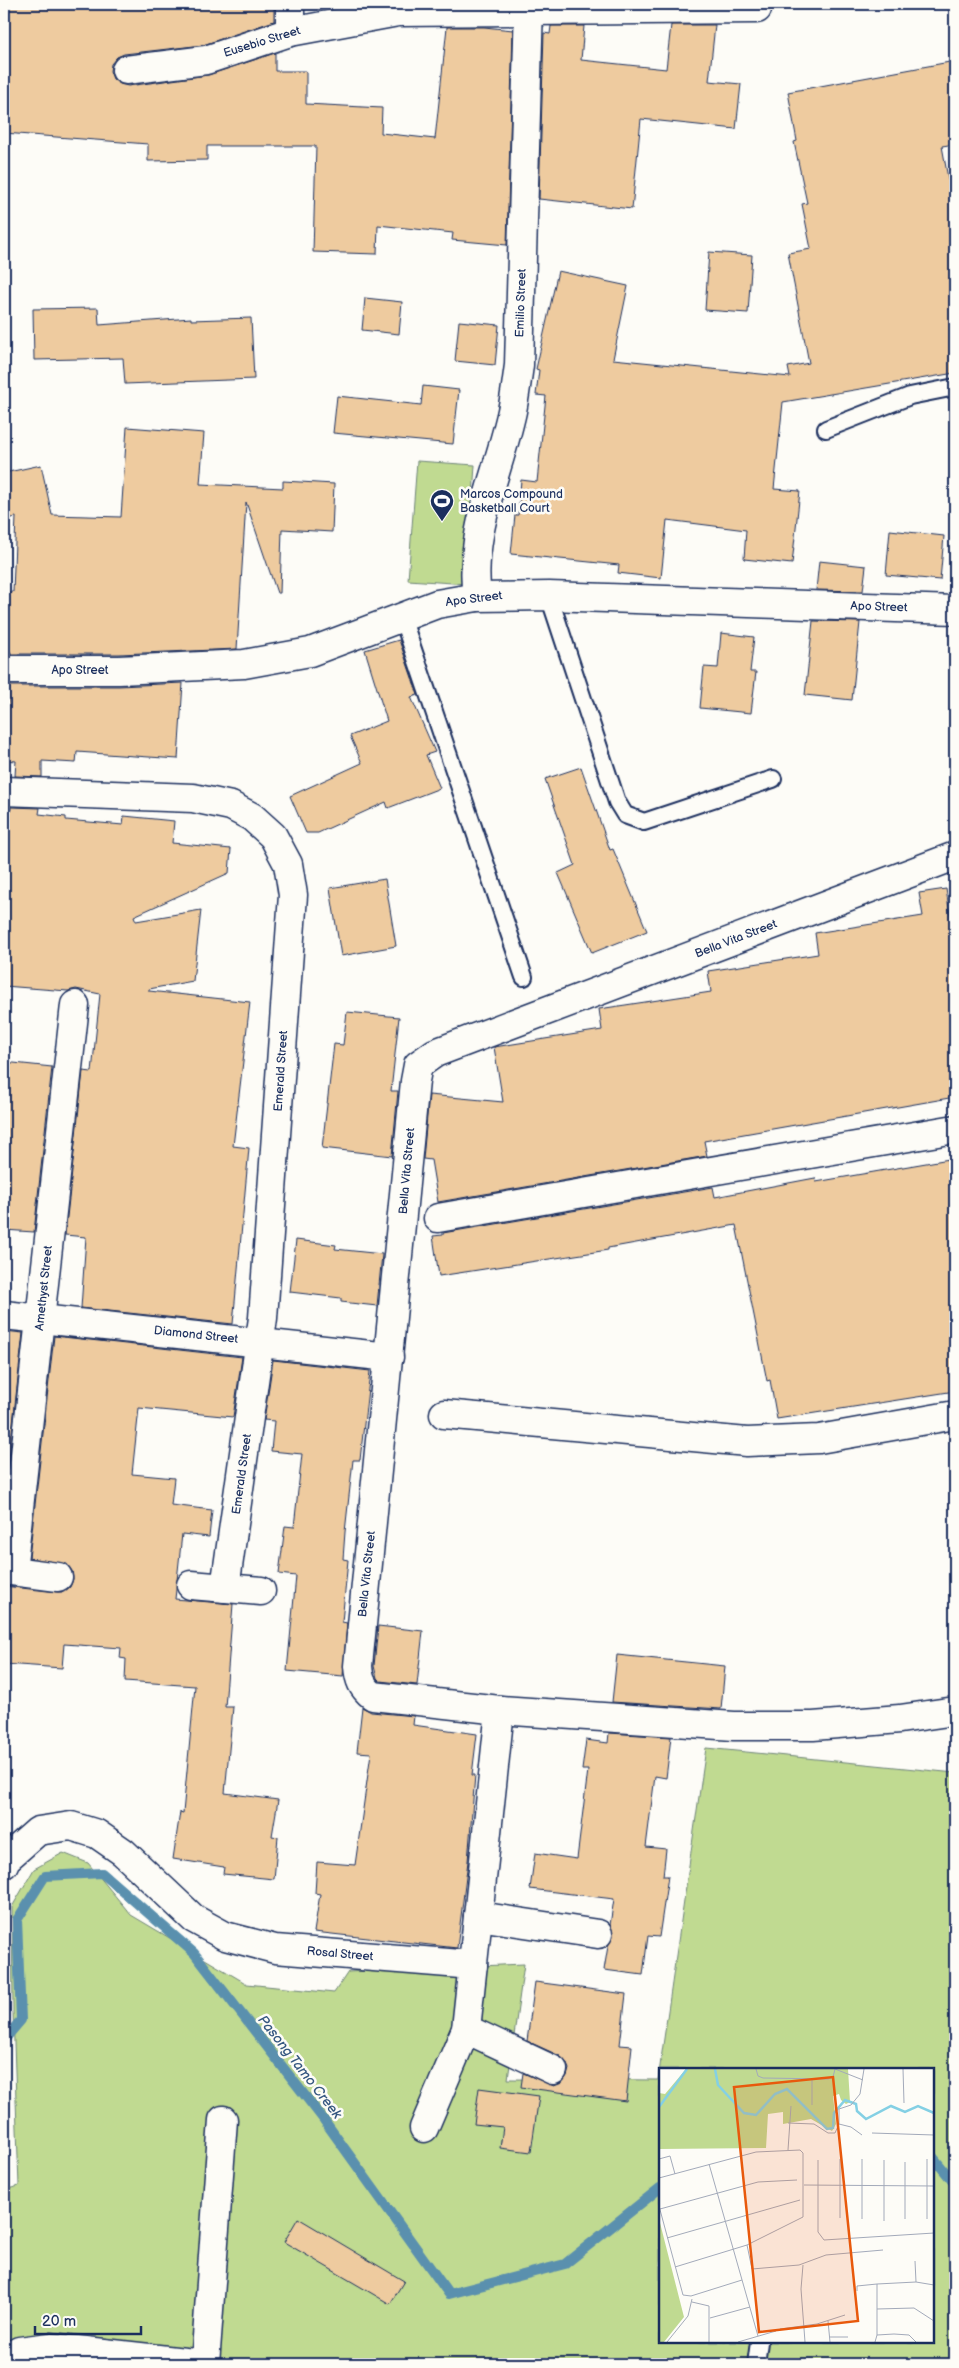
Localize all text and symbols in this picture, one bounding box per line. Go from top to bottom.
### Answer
street label: Eusebio Street [222,23,303,61]
street label: Emilio Street [512,268,530,338]
place label: Marcos Compound Basketball Court [460,487,563,516]
sports icon: Marcos Compound Basketball Court [429,488,455,522]
street label: Apo Street [445,588,504,610]
street label: Apo Street [850,599,908,616]
street label: Apo Street [51,663,109,678]
street label: Bella Vita Street [693,916,779,962]
street label: Emerald Street [271,1030,291,1112]
street label: Bella Vita Street [396,1127,418,1215]
street label: Amethyst Street [32,1244,56,1331]
street label: Diamond Street [153,1323,239,1347]
street label: Emerald Street [229,1432,255,1515]
street label: Bella Vita Street [355,1530,379,1618]
street label: Rosal Street [306,1944,374,1964]
water label: Pasong Tamo Creek [254,2012,346,2123]
inset map [659,2068,934,2343]
scale bar [35,2303,141,2335]
text: 20 m [42,2312,76,2331]

